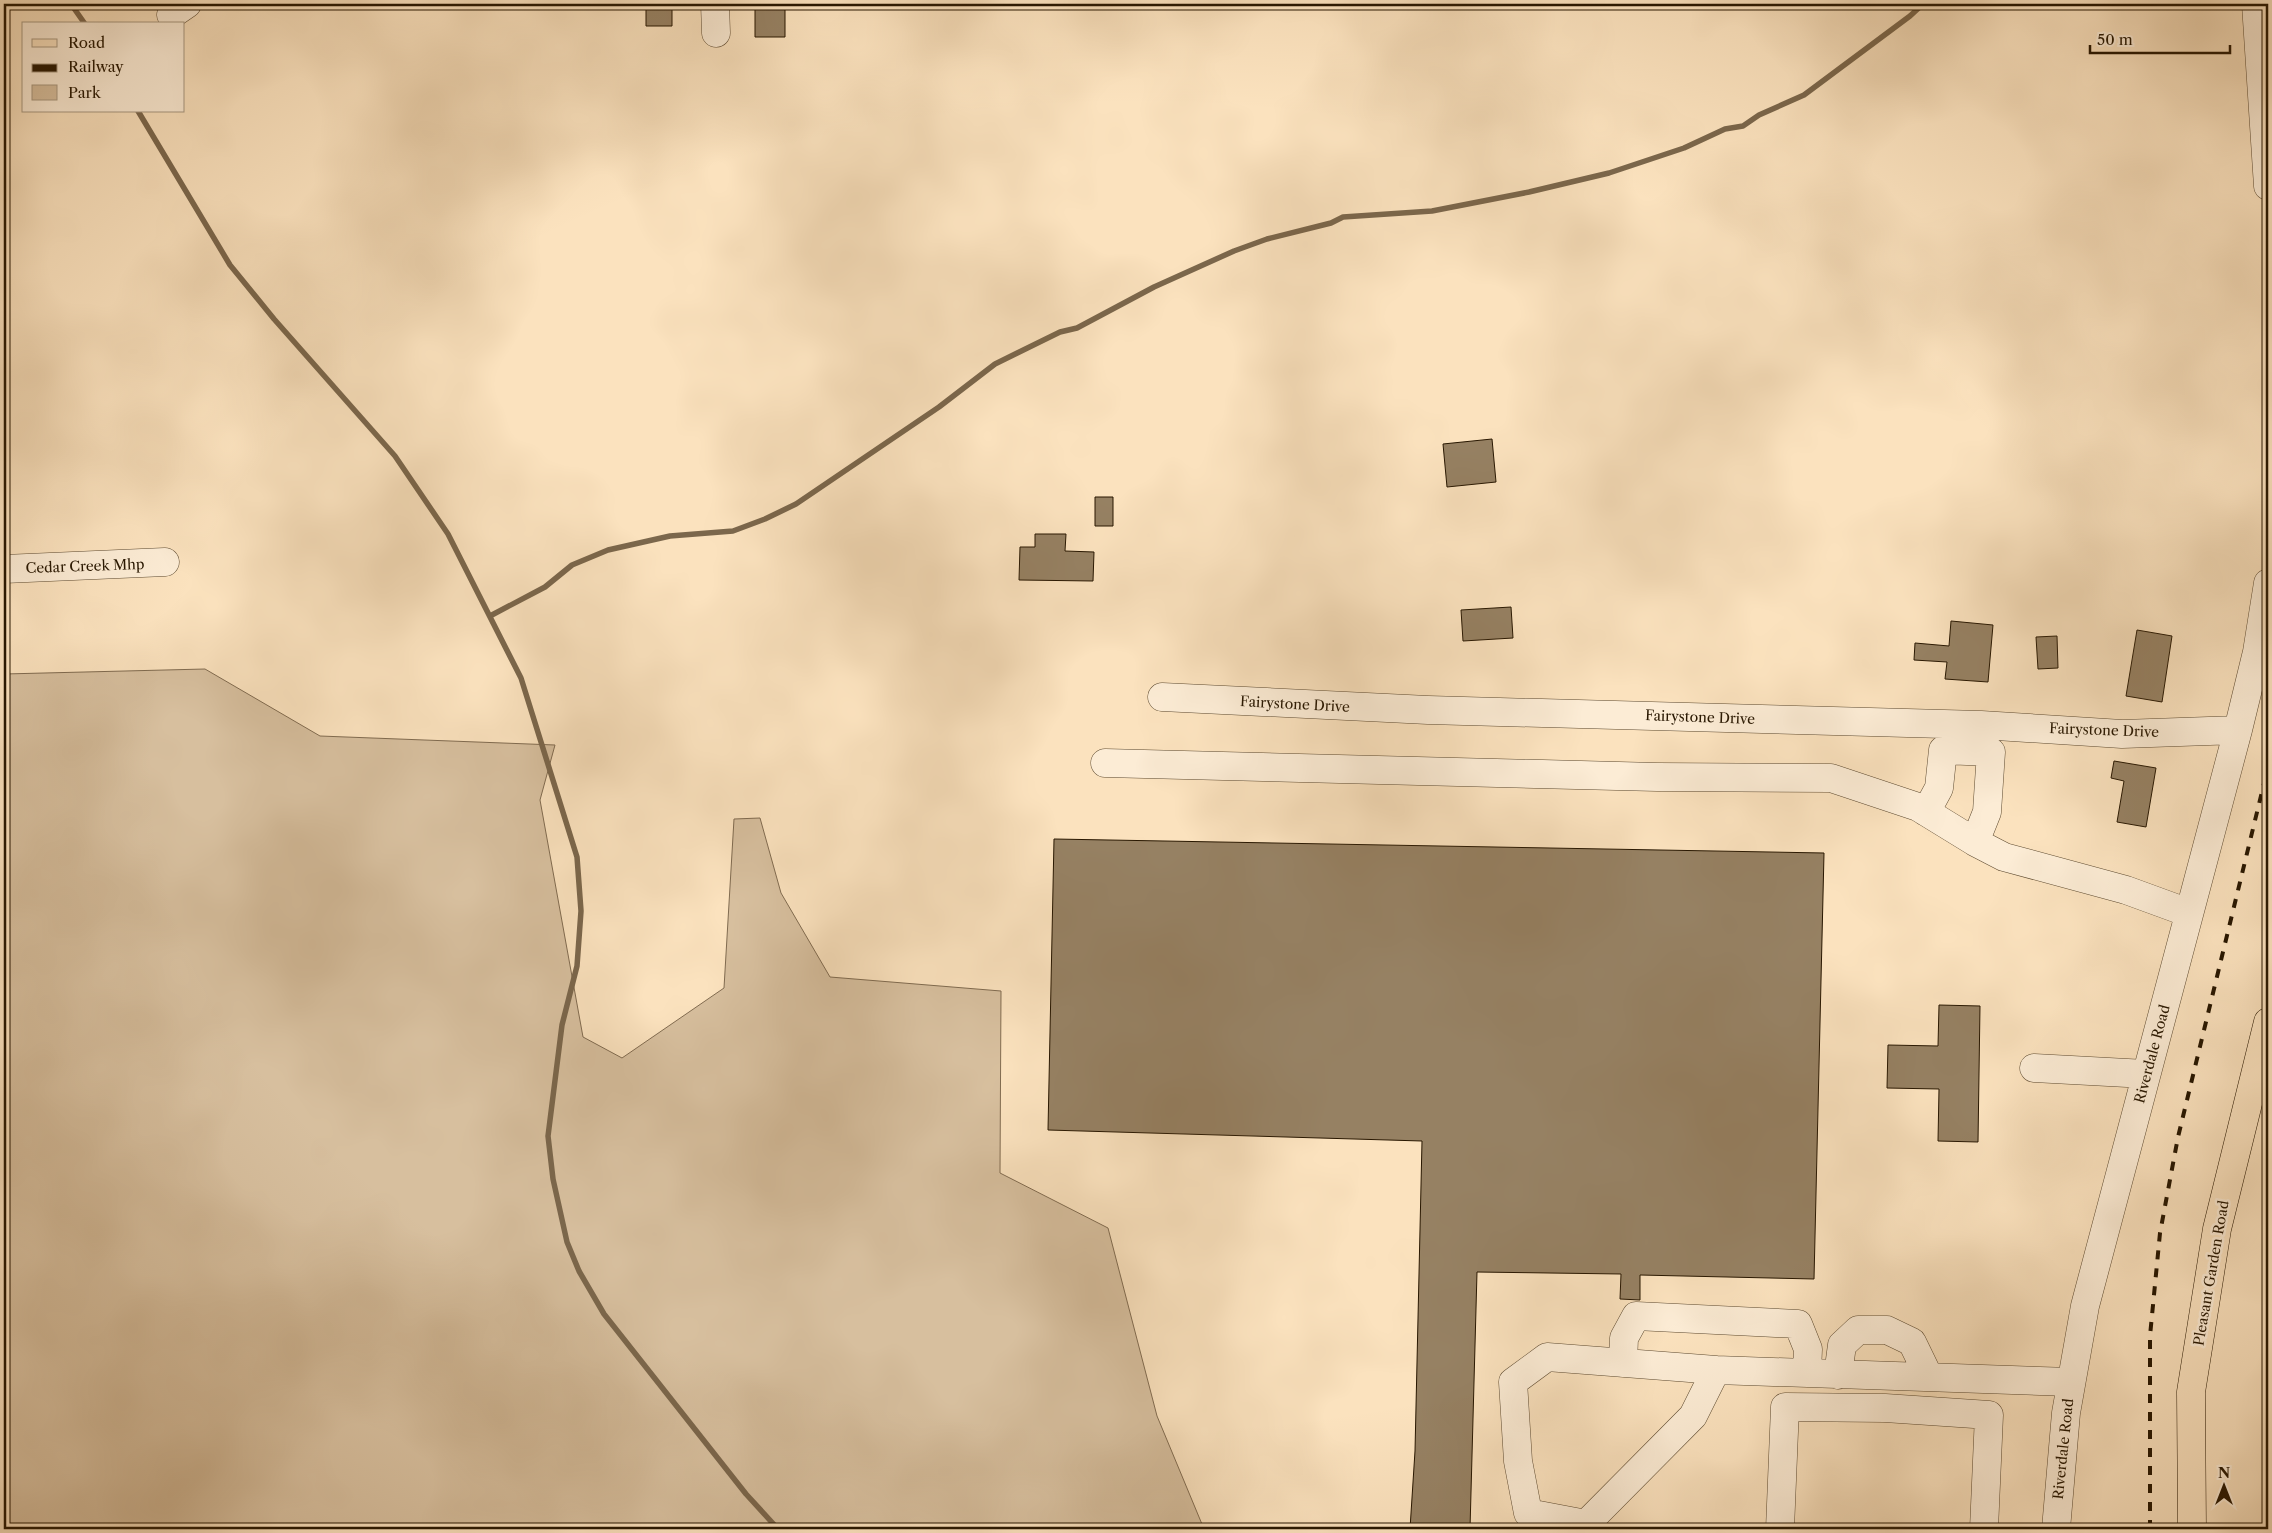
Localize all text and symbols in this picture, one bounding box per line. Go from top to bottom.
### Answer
legend [22,22,185,112]
scale bar [2090,22,2230,54]
text: 50 m [2097,30,2133,49]
text: Road [68,33,105,52]
text: Railway [68,57,124,76]
text: Park [68,83,102,102]
street label: Cedar Creek Mhp [25,555,145,577]
street label: Fairystone Drive [1240,692,1351,716]
street label: Fairystone Drive [1645,706,1755,728]
street label: Fairystone Drive [2049,719,2159,741]
street label: Riverdale Road [2130,1002,2174,1105]
street label: Pleasant Garden Road [2189,1198,2233,1347]
street label: Riverdale Road [2049,1397,2077,1500]
north arrow [2200,1460,2250,1510]
text: N [2218,1464,2230,1482]

